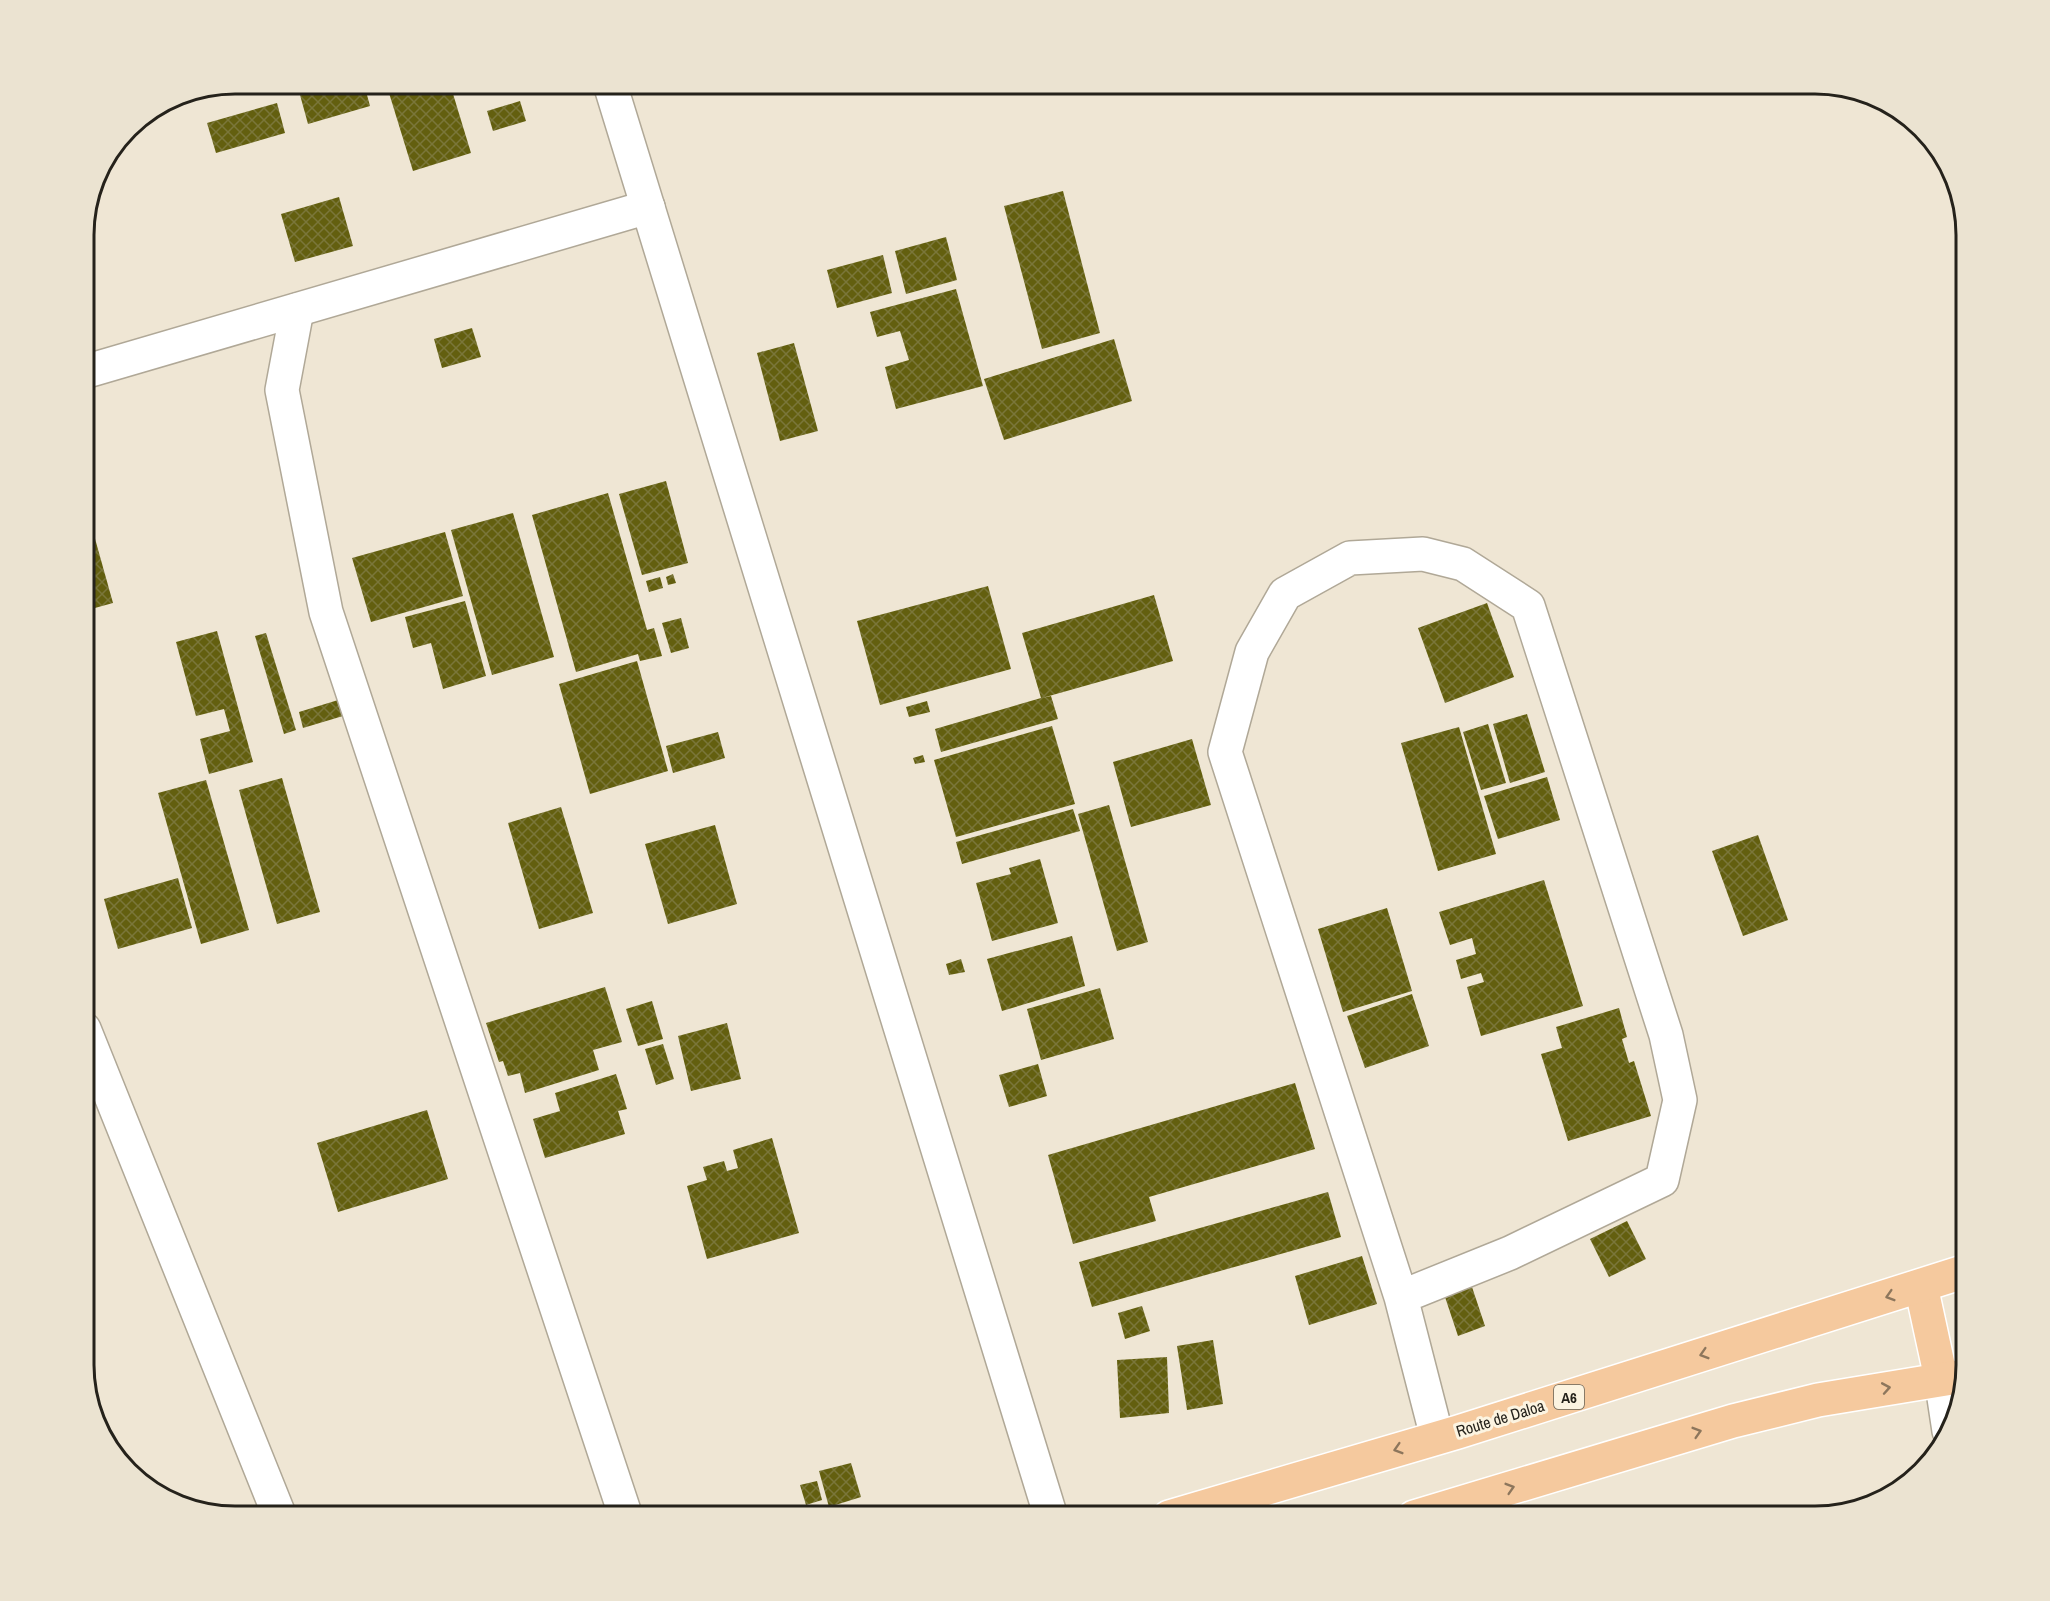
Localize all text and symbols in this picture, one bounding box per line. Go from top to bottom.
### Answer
one-way arrow [1885,1289,1896,1301]
one-way arrow [1699,1347,1710,1359]
one-way arrow [1881,1382,1891,1395]
road number: A6 [1554,1385,1584,1409]
street label: Route de Daloa [1453,1394,1547,1442]
one-way arrow [1691,1427,1702,1439]
one-way arrow [1393,1442,1404,1454]
one-way arrow [1504,1483,1515,1495]

